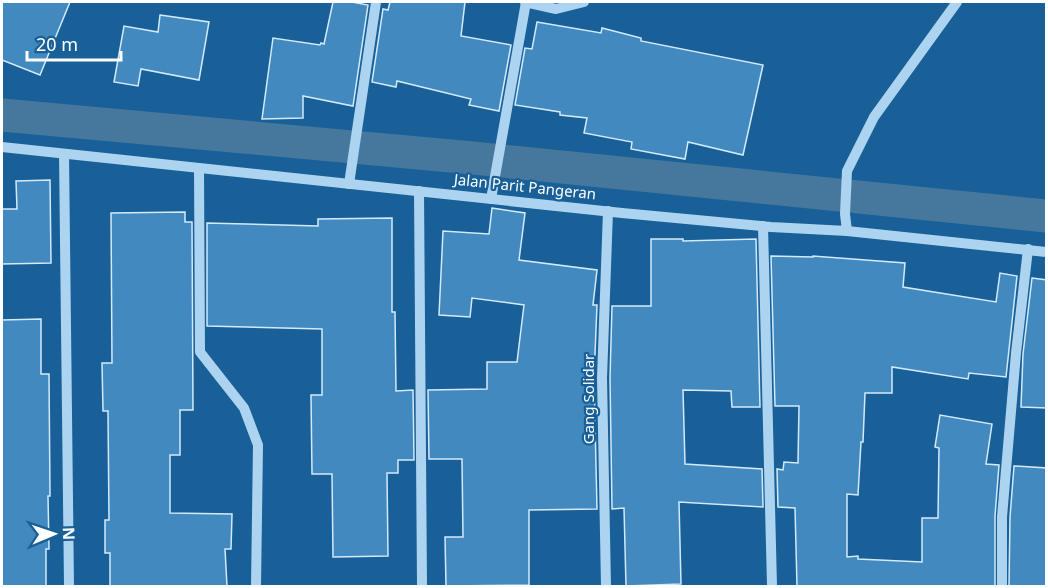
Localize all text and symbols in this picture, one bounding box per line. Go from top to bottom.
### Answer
scale bar [27,24,122,62]
text: 20 m [36,32,78,56]
street label: Jalan Parit Pangeran [451,168,597,203]
street label: Gang Solidar [578,354,598,444]
north arrow [24,504,84,564]
text: N [58,527,80,540]

